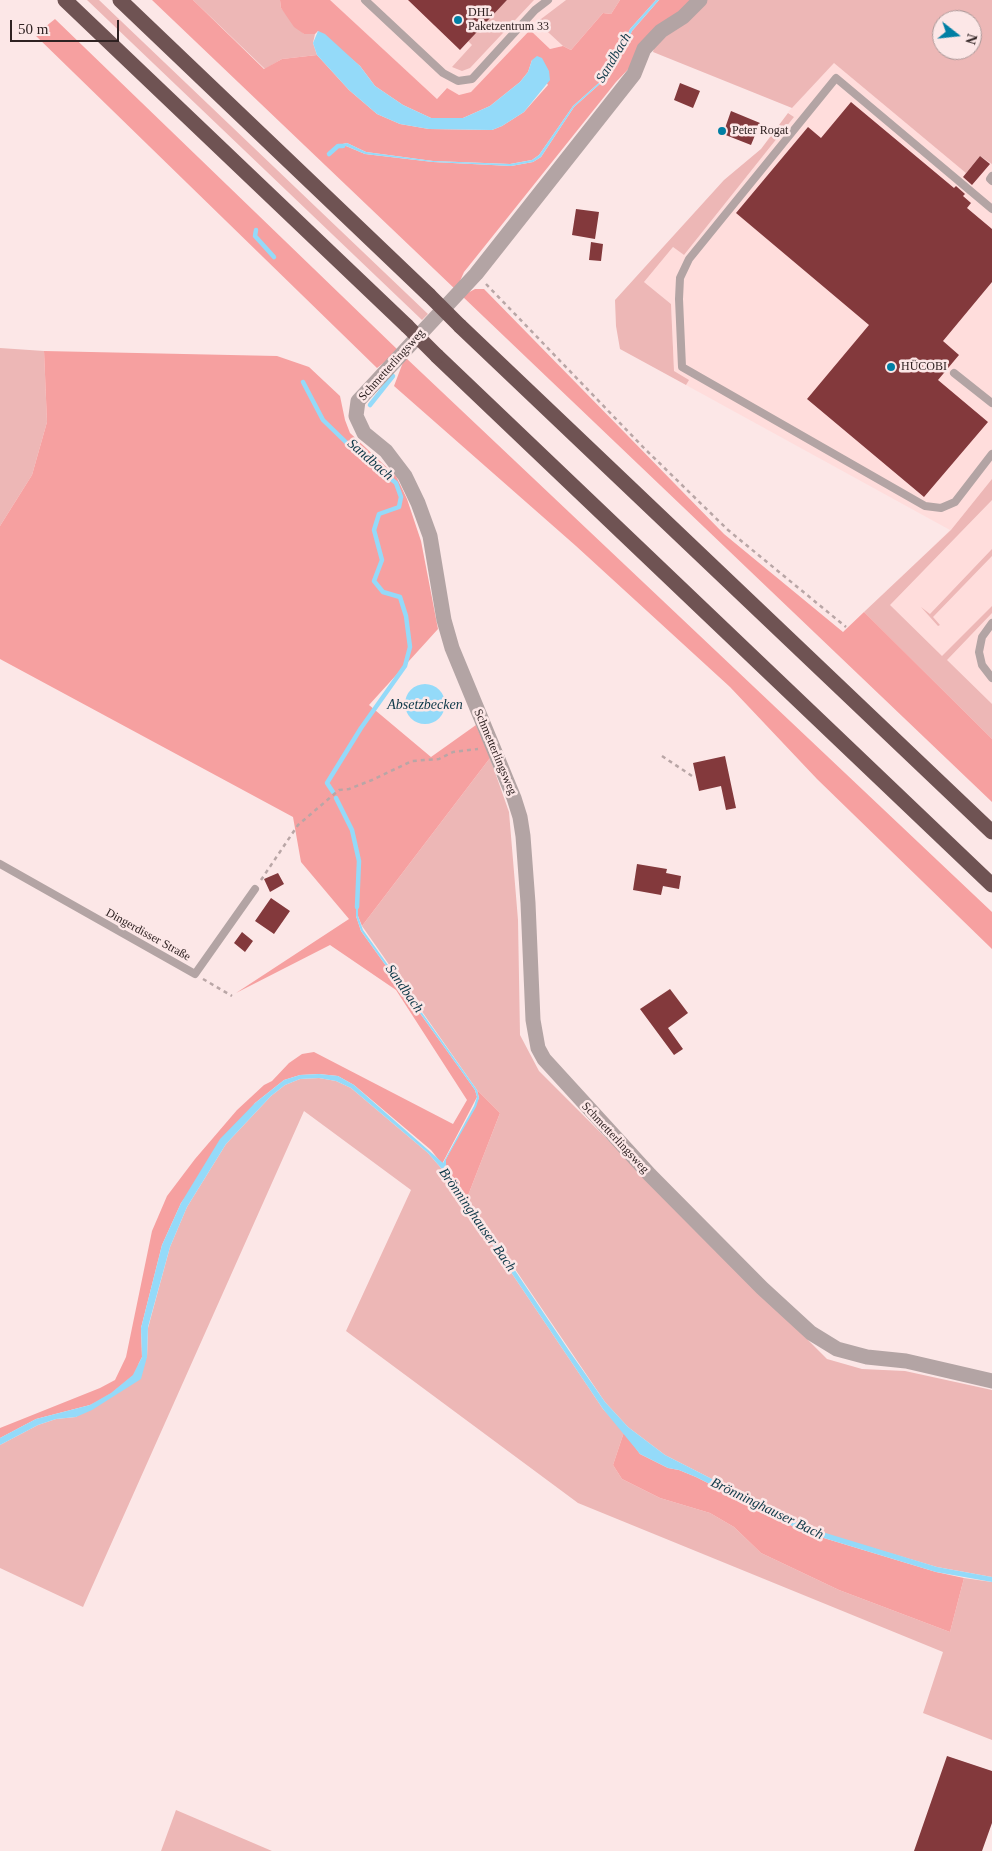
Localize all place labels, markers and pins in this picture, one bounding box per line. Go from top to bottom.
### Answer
place label: DHL Paketzentrum 33 [468,6,549,34]
marker: DHL Paketzentrum 33 [452,14,464,26]
place label: Peter Rogat [732,124,788,138]
marker: Peter Rogat [716,125,728,137]
place label: HÜCOBI [901,360,947,374]
marker: HÜCOBI [885,361,897,373]

